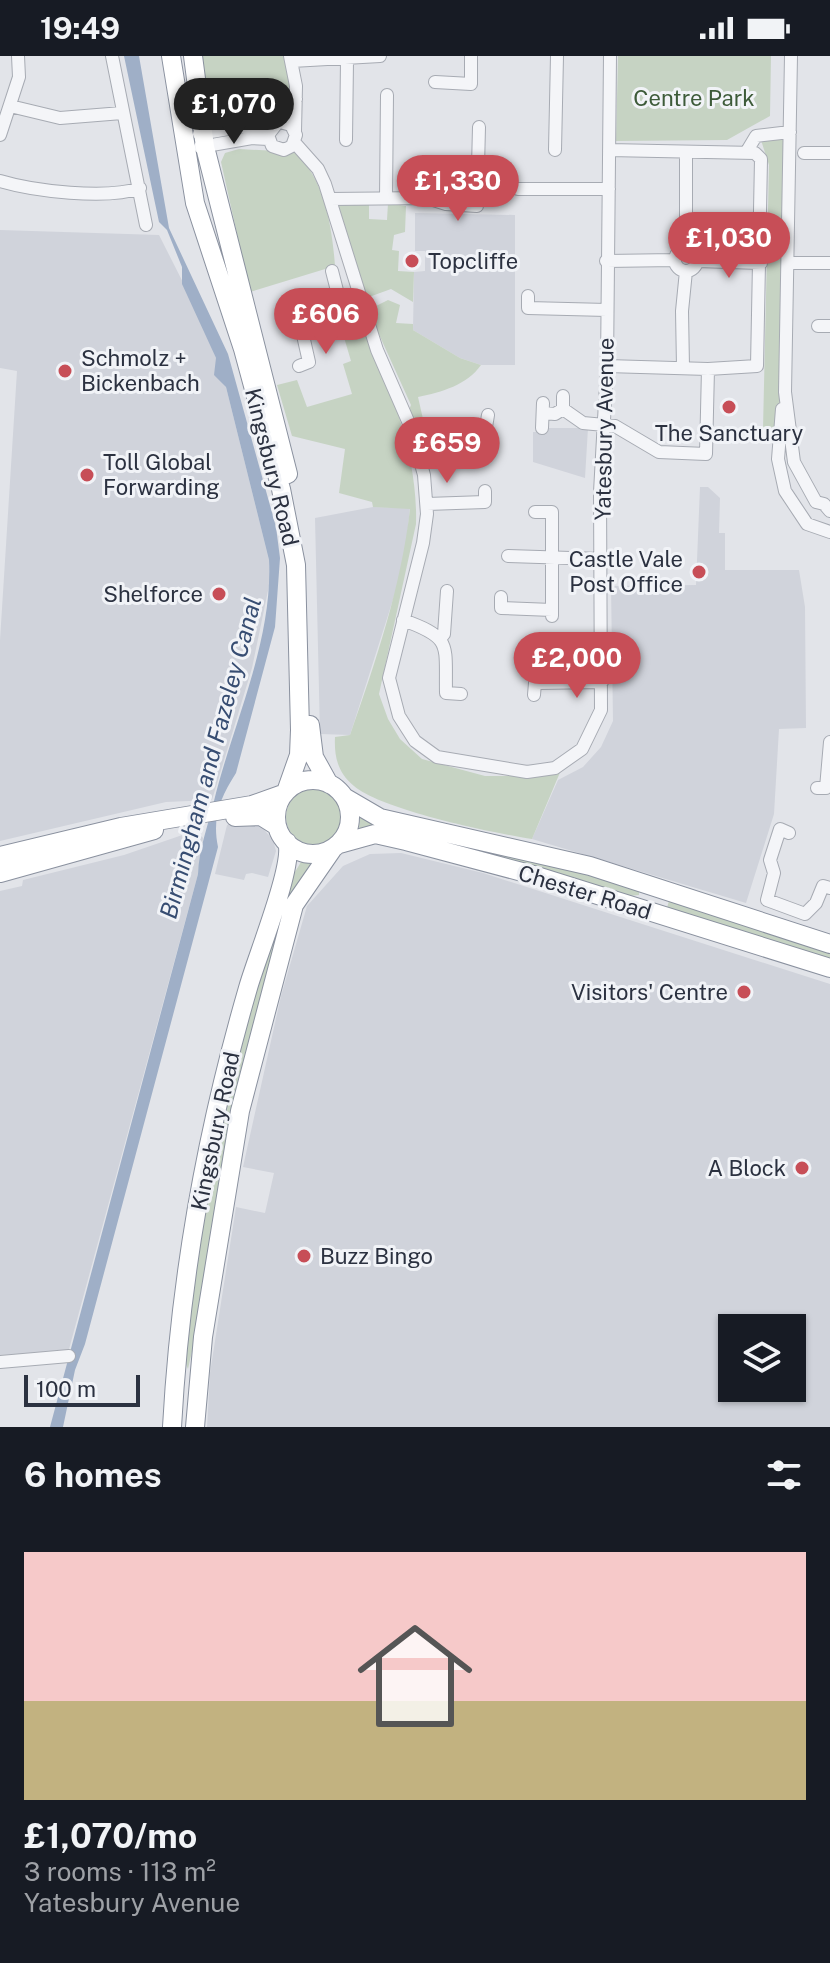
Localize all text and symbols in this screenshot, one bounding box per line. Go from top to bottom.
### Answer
text: 19:49 [40,10,120,46]
pin: £1,070 [169,78,299,146]
park label: Centre Park [633,85,755,111]
text: £1,070 [192,88,276,119]
pin: £1,330 [393,155,523,223]
text: £1,330 [415,165,501,196]
pin: £1,030 [664,212,794,280]
text: £1,030 [686,222,772,253]
place label: Topcliffe [428,248,518,274]
marker: Topcliffe [403,252,421,270]
pin: £606 [279,288,373,356]
text: £606 [292,298,360,329]
street label: Yatesbury Avenue [589,337,619,521]
place label: Schmolz + Bickenbach [81,345,200,396]
marker: Schmolz + Bickenbach [56,362,74,380]
street label: Kingsbury Road [240,385,304,549]
marker: The Sanctuary [720,398,738,416]
pin: £659 [400,417,494,485]
place label: The Sanctuary [655,420,803,446]
text: £659 [413,427,481,458]
place label: Toll Global Forwarding [103,449,220,500]
marker: Toll Global Forwarding [78,466,96,484]
place label: Castle Vale Post Office [569,546,683,597]
marker: Castle Vale Post Office [690,563,708,581]
place label: Shelforce [103,581,203,607]
marker: Shelforce [210,585,228,603]
water label: Birmingham and Fazeley Canal [154,594,266,922]
pin: £2,000 [512,632,642,700]
text: £2,000 [532,642,622,673]
street label: Chester Road [515,859,655,925]
place label: Visitors' Centre [571,979,728,1005]
marker: Visitors' Centre [735,983,753,1001]
street label: Kingsbury Road [185,1049,245,1213]
place label: A Block [708,1155,786,1181]
marker: A Block [793,1159,811,1177]
place label: Buzz Bingo [320,1243,433,1269]
marker: Buzz Bingo [295,1247,313,1265]
map controls [718,1314,806,1402]
button: layers [718,1314,806,1402]
scale bar [24,1371,140,1407]
text: 100 m [36,1376,96,1402]
icon: filters [762,1453,806,1497]
text: 6 homes [24,1455,162,1495]
icon: home [343,1604,487,1748]
text: £1,070/mo [24,1816,197,1856]
text: 3 rooms · 113 m² [24,1856,216,1887]
text: Yatesbury Avenue [24,1887,240,1918]

